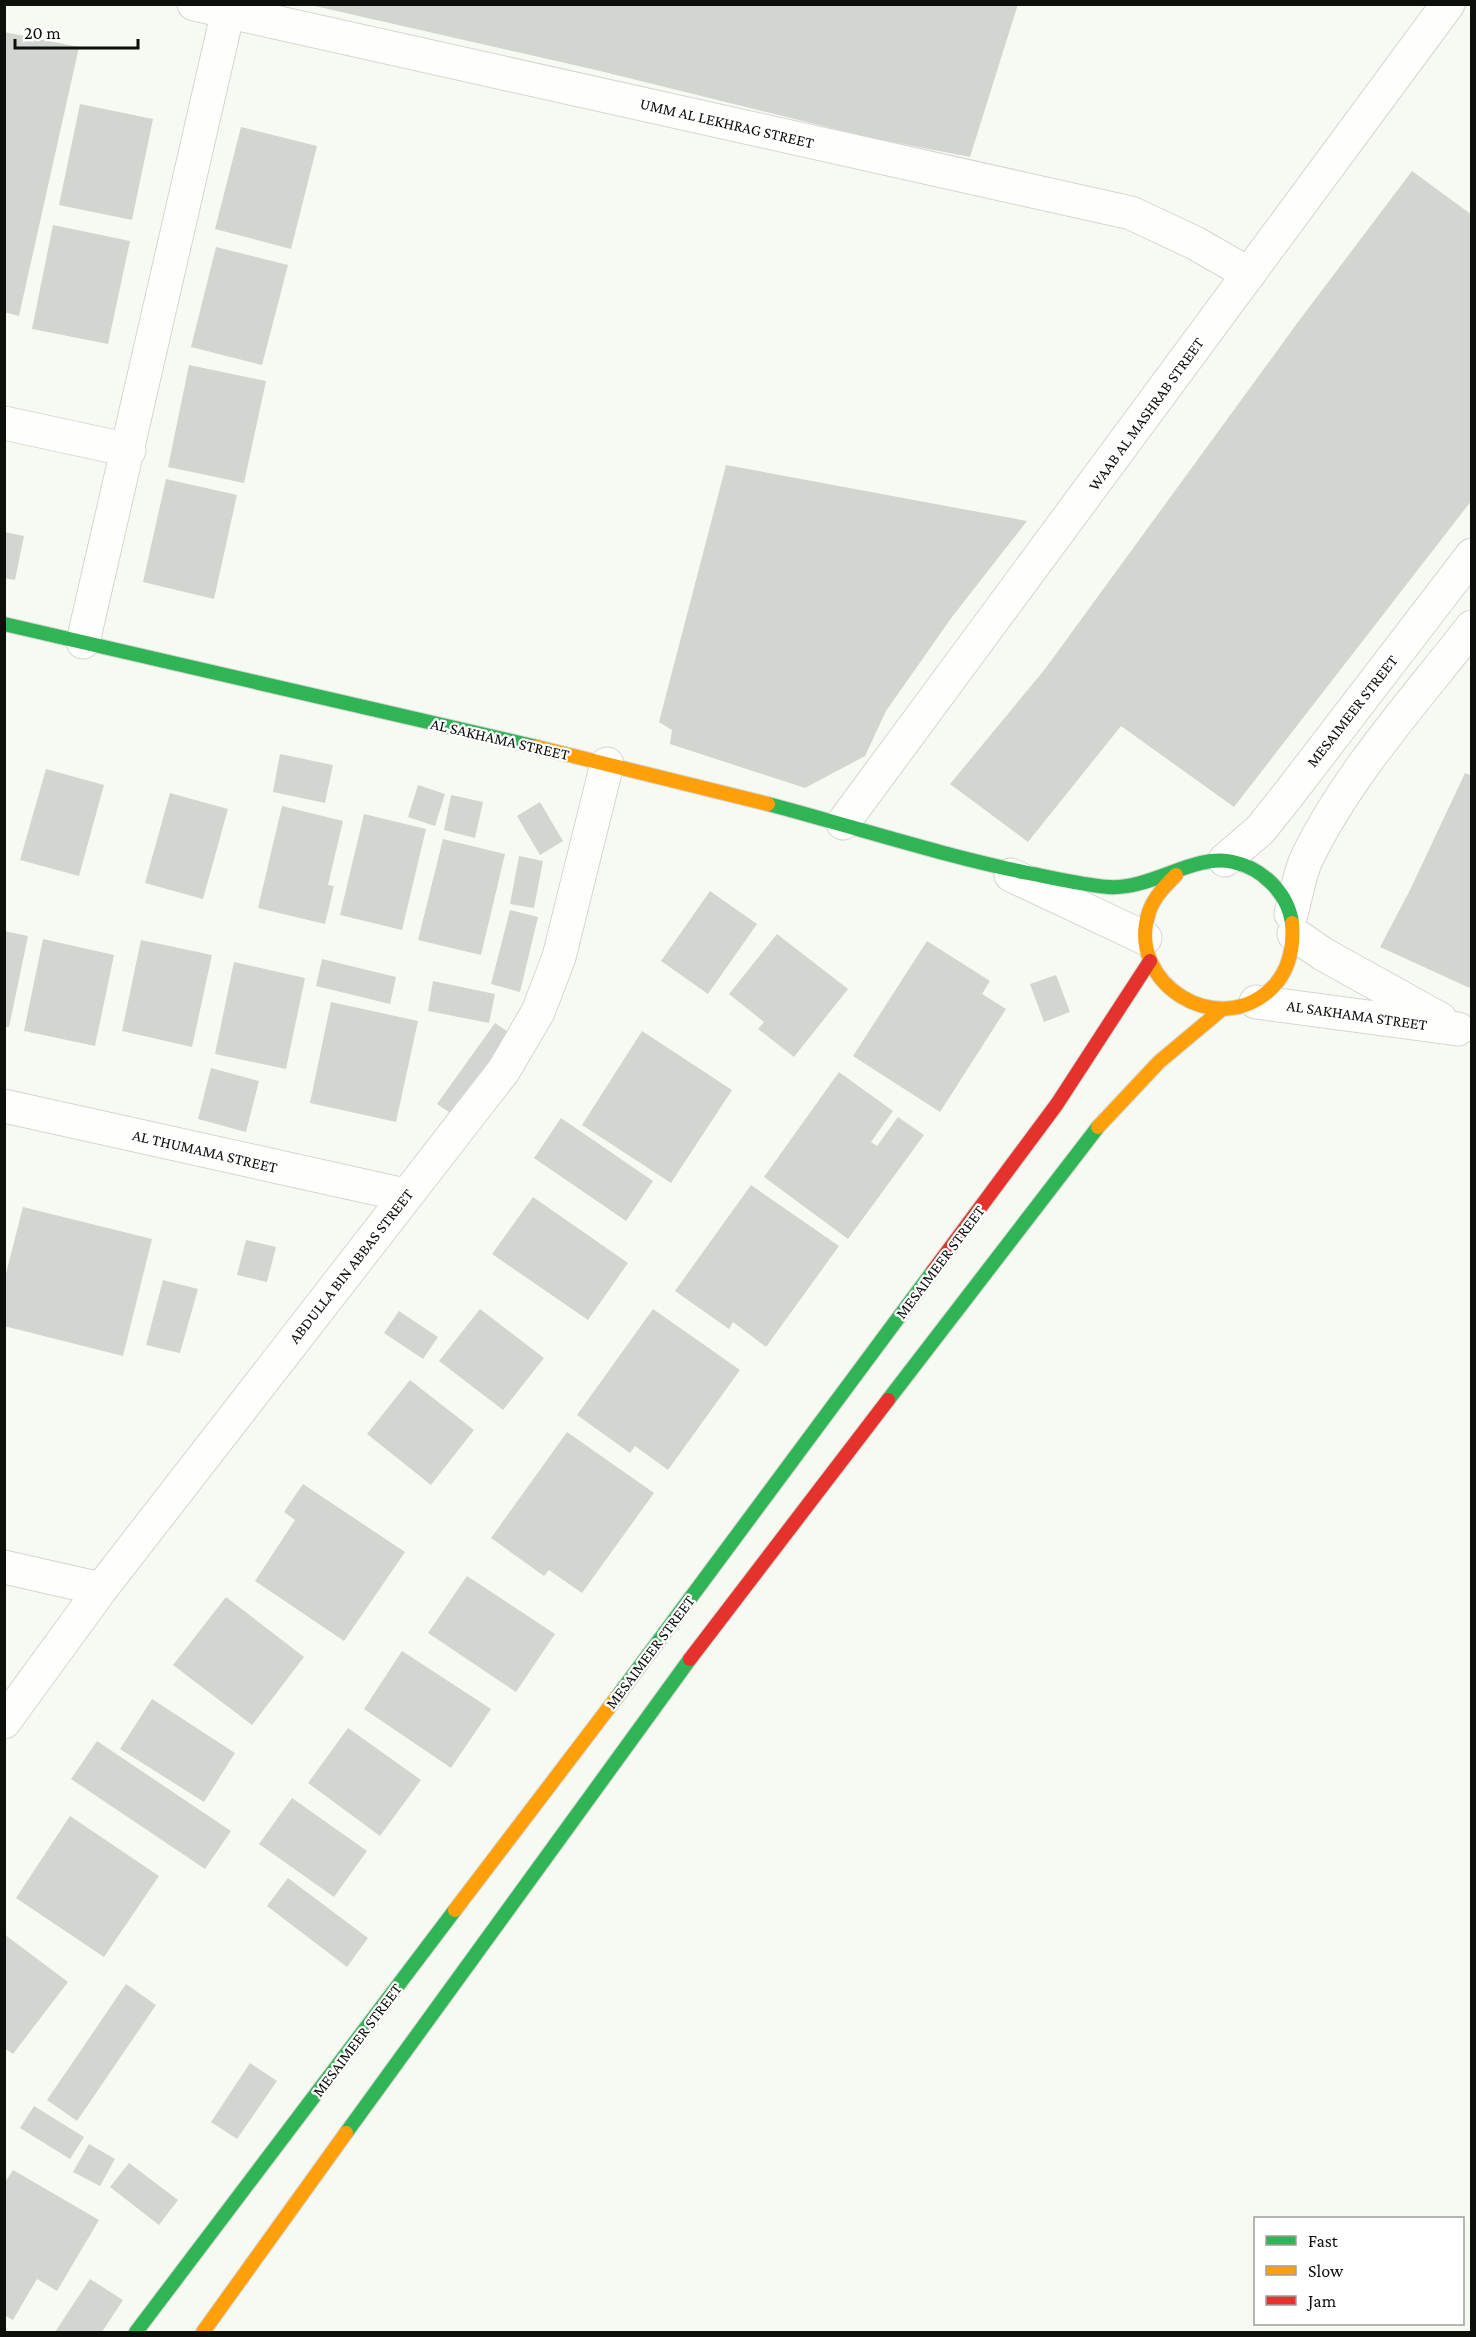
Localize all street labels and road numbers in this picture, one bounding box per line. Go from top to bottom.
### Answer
street label: UMM AL LEKHRAG STREET [638,95,816,151]
street label: WAAB AL MASHRAB STREET [1085,334,1207,494]
street label: MESAIMEER STREET [1303,652,1401,770]
street label: AL SAKHAMA STREET [429,715,571,763]
street label: AL SAKHAMA STREET [1286,997,1429,1033]
street label: AL THUMAMA STREET [131,1126,280,1176]
street label: ABDULLA BIN ABBAS STREET [285,1185,417,1347]
street label: MESAIMEER STREET [892,1202,988,1322]
street label: MESAIMEER STREET [602,1592,698,1712]
street label: MESAIMEER STREET [309,1980,405,2100]

